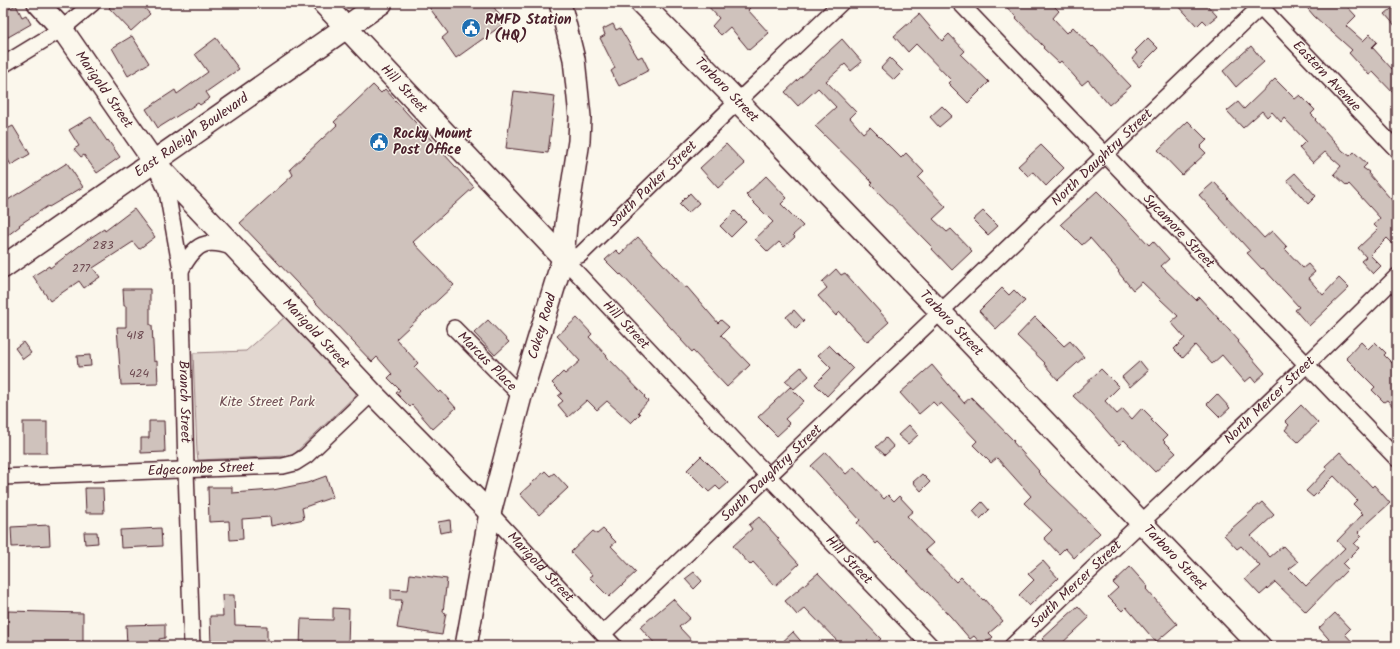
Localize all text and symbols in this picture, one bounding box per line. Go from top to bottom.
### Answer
place label: RMFD Station 1 (HQ) [485,9,572,47]
public building icon: RMFD Station 1 (HQ) [460,17,482,39]
street label: Eastern Avenue [1287,35,1367,117]
street label: Marigold Street [69,46,139,133]
street label: Tarboro Street [689,52,764,128]
street label: Hill Street [375,59,433,119]
street label: East Raleigh Boulevard [130,87,254,183]
street label: North Daughtry Street [1046,103,1158,212]
place label: Rocky Mount Post Office [393,123,473,161]
public building icon: Rocky Mount Post Office [368,131,390,153]
street label: South Parker Street [603,135,703,233]
street label: Sycamore Street [1137,189,1220,274]
house number: 283 [92,236,114,255]
house number: 277 [72,259,90,278]
street label: Tarboro Street [914,285,989,362]
street label: Cokey Road [522,290,563,362]
street label: Marigold Street [277,293,355,374]
street label: Hill Street [597,295,655,355]
house number: 418 [126,326,145,345]
street label: Marcus Place [452,326,522,397]
street label: North Mercer Street [1219,351,1321,450]
street label: Branch Street [172,360,196,444]
house number: 424 [129,364,149,383]
park label: Kite Street Park [219,391,315,413]
street label: South Daughtry Street [716,419,828,527]
street label: Edgecombe Street [147,456,255,482]
street label: Tarboro Street [1138,520,1213,596]
street label: Marigold Street [502,527,580,608]
street label: Hill Street [820,531,878,590]
street label: South Mercer Street [1025,535,1127,634]

